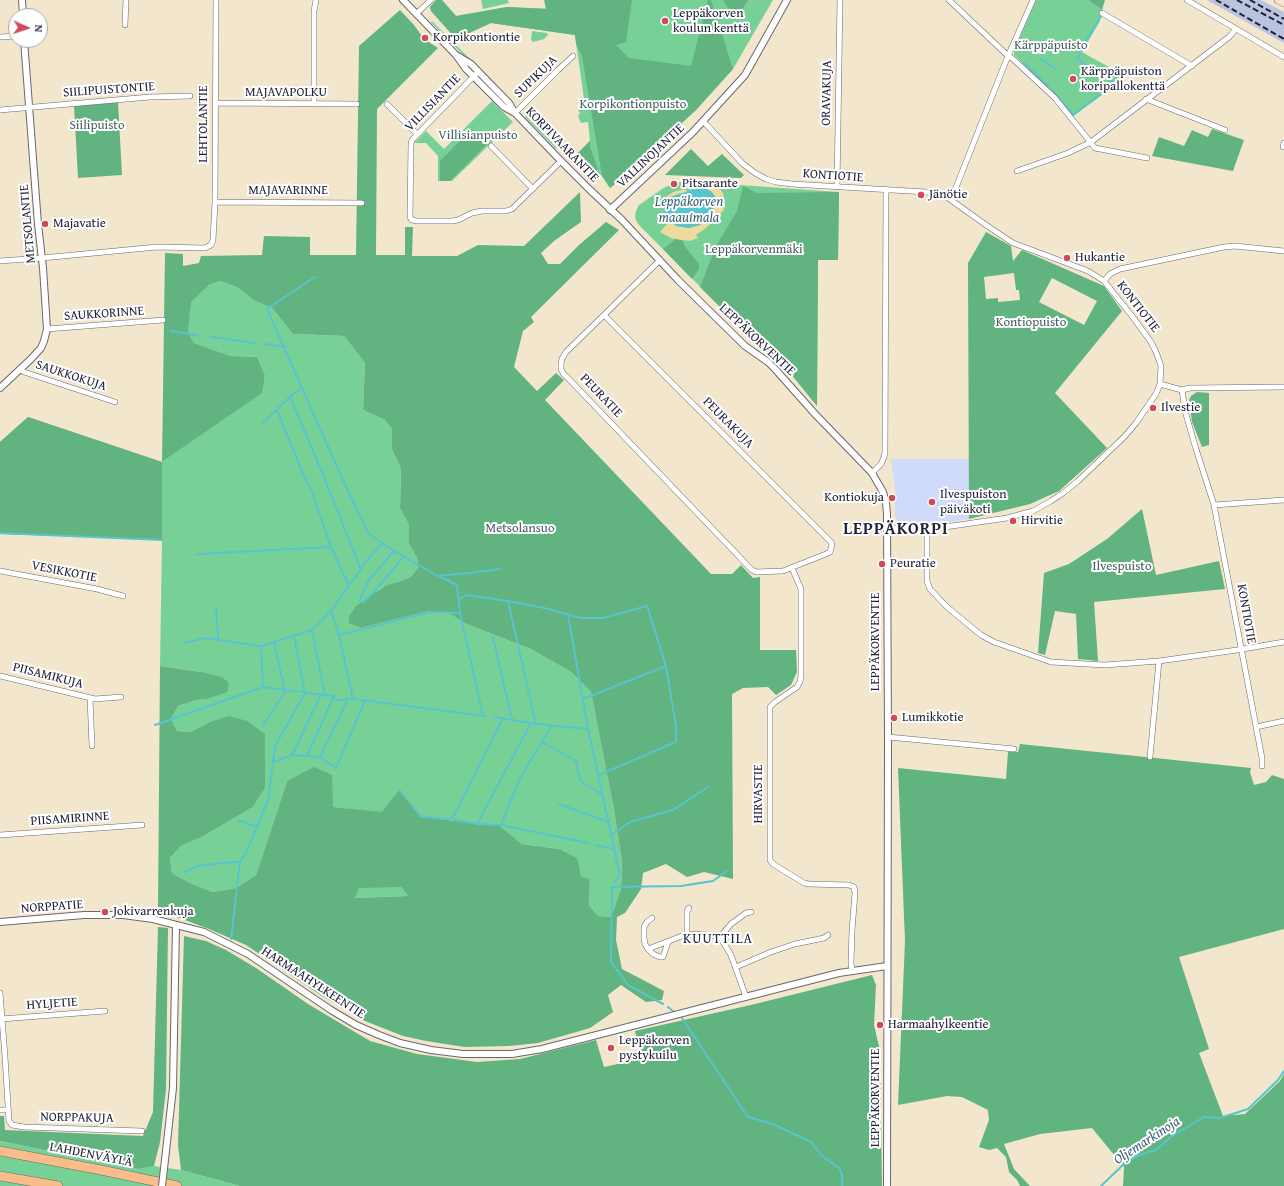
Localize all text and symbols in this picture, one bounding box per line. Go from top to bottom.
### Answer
place label: Leppäkorven koulun kenttä [673,6,749,37]
north arrow [8,8,48,48]
marker: Leppäkorven koulun kenttä [660,16,670,26]
text: N [31,24,47,33]
place label: Korpikontiontie [433,30,520,46]
marker: Korpikontiontie [420,33,430,43]
park label: Kärppäpuisto [1014,38,1088,54]
street label: SUPIKUJA [511,53,561,101]
street label: ORAVAKUJA [819,60,835,126]
place label: Kärppäpuiston koripallokenttä [1081,64,1165,95]
street label: VILLISIANTIE [402,71,464,135]
marker: Kärppäpuiston koripallokenttä [1068,74,1078,84]
street label: SIILIPUISTONTIE [63,79,155,101]
street label: LEHTOLANTIE [196,85,212,163]
street label: MAJAVAPOLKU [245,85,327,101]
park label: Korpikontionpuisto [580,97,686,113]
street label: KORPIVAARANTIE [522,104,602,186]
park label: Siilipuisto [69,118,125,134]
street label: VALLINOJANTIE [614,121,688,191]
park label: Villisianpuisto [438,128,518,144]
street label: KONTIOTIE [802,166,864,186]
place label: Pitsarante [682,176,738,192]
marker: Pitsarante [669,179,679,189]
street label: MAJAVARINNE [248,183,328,199]
street label: METSOLANTIE [17,184,39,264]
place label: Jänötie [929,187,968,203]
marker: Jänötie [916,190,926,200]
water label: Leppäkorven maauimala [655,194,723,226]
place label: Majavatie [53,216,106,232]
marker: Majavatie [40,219,50,229]
park label: Leppäkorvenmäki [705,242,803,258]
place label: Hukantie [1075,250,1125,266]
marker: Hukantie [1062,253,1072,263]
street label: KONTIOTIE [1113,278,1163,336]
street label: LEPPÄKORVENTIE [716,301,798,379]
street label: SAUKKORINNE [63,303,145,325]
park label: Kontiopuisto [996,315,1066,331]
street label: SAUKKOKUJA [34,357,108,395]
street label: PEURATIE [576,371,626,421]
street label: PEURAKUJA [699,394,757,452]
place label: Ilvestie [1161,400,1200,416]
marker: Ilvestie [1148,403,1158,413]
place label: Ilvespuiston päiväkoti [940,487,1006,518]
place label: Kontiokuja [824,490,884,506]
marker: Kontiokuja [887,493,897,503]
marker: Ilvespuiston päiväkoti [927,497,937,507]
place label: Hirvitie [1021,513,1063,529]
marker: Hirvitie [1008,516,1018,526]
district label: LEPPÄKORPI [843,520,949,540]
park label: Metsolansuo [485,521,555,537]
place label: Peuratie [890,556,936,572]
street label: VESIKKOTIE [30,558,98,586]
marker: Peuratie [877,559,887,569]
park label: Ilvespuisto [1092,559,1152,575]
street label: KONTIOTIE [1233,583,1259,645]
street label: LEPPÄKORVENTIE [868,593,884,691]
street label: PIISAMIKUJA [11,660,85,692]
place label: Lumikkotie [902,710,964,726]
marker: Lumikkotie [889,713,899,723]
street label: HIRVASTIE [751,765,767,823]
street label: PIISAMIRINNE [30,808,110,830]
street label: NORPPATIE [20,897,84,917]
place label: Jokivarrenkuja [113,904,194,920]
marker: Jokivarrenkuja [100,907,110,917]
district label: KUUTTILA [683,931,753,947]
street label: HARMAAHYLKEENTIE [258,944,368,1022]
street label: HYLJETIE [26,994,78,1014]
place label: Harmaahylkeentie [888,1017,989,1033]
marker: Harmaahylkeentie [875,1020,885,1030]
place label: Leppäkorven pystykuilu [619,1033,690,1064]
marker: Leppäkorven pystykuilu [606,1043,616,1053]
street label: LEPPÄKORVENTIE [868,1049,884,1147]
street label: NORPPAKUJA [40,1110,114,1126]
water label: Oljemarkinoja [1111,1113,1183,1169]
street label: LAHDENVÄYLÄ [48,1139,134,1171]

